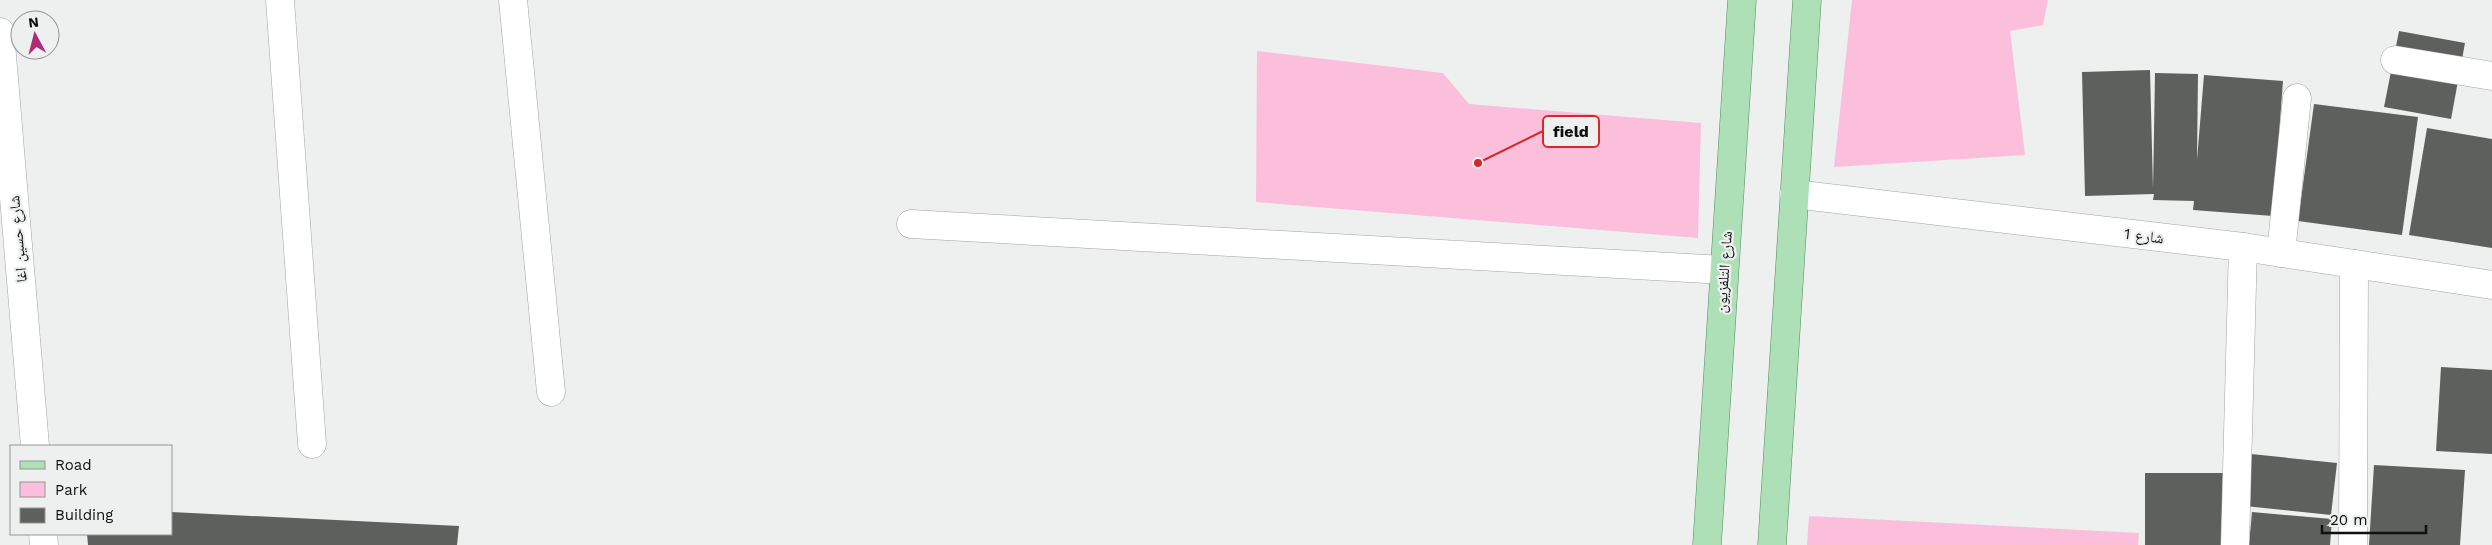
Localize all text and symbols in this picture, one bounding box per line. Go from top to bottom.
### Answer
north arrow [10,10,60,60]
text: N [27,14,40,31]
callout: field [1543,116,1599,147]
text: field [1553,122,1589,141]
street label: شارع حسين اغا [5,194,32,283]
street label: شارع 1 [2123,225,2165,248]
street label: شارع التلفزيون [1712,230,1737,314]
legend [10,445,172,535]
text: Road [55,456,92,474]
text: Park [55,481,88,499]
scale bar [2322,502,2426,534]
text: Building [55,506,113,524]
text: 20 m [2330,511,2368,529]

